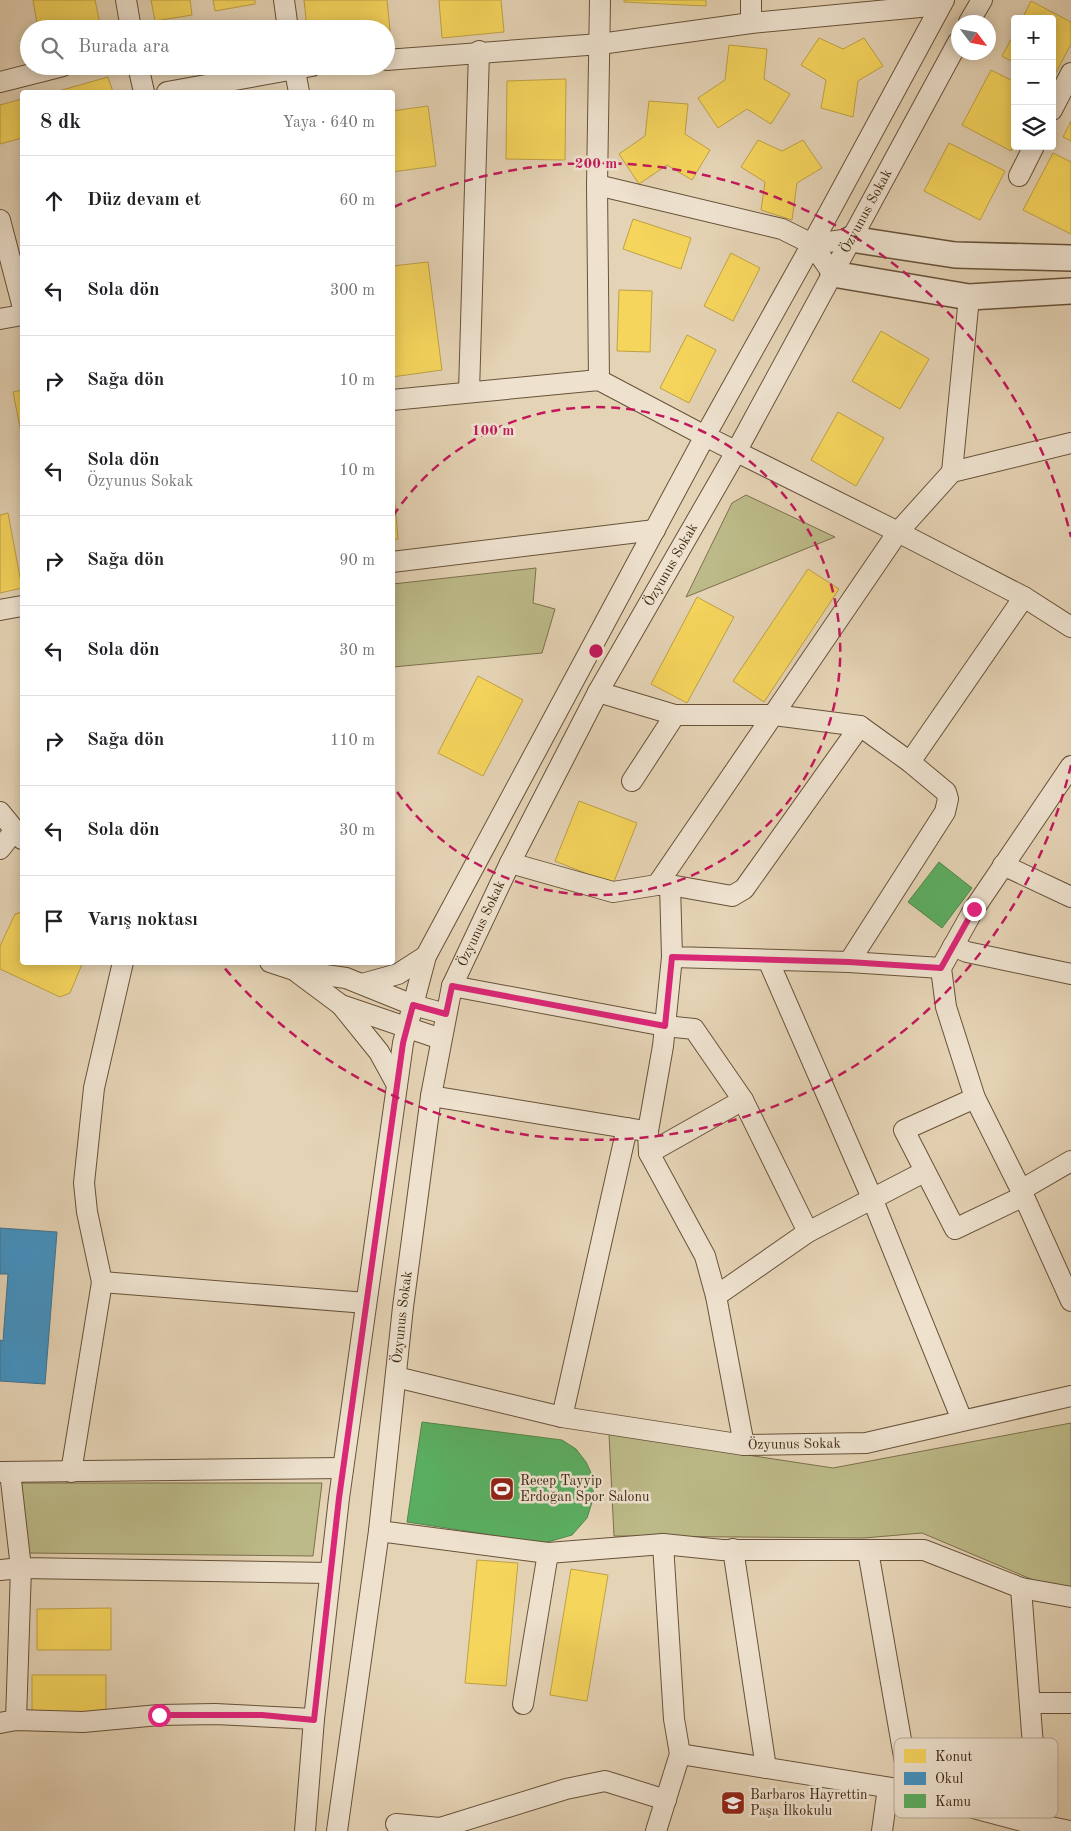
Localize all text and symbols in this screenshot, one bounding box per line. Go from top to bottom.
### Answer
north arrow [951,15,996,60]
map controls [1011,15,1056,150]
button: + [1011,15,1056,60]
search box [20,20,395,75]
icon: search [38,34,66,62]
text: Burada ara [78,38,170,57]
button: − [1011,60,1056,105]
button: layers [1011,105,1056,150]
text: 8 dk [40,112,81,133]
text: Yaya · 640 m [282,115,375,131]
text: 200 m [575,157,617,172]
street label: Özyunus Sokak [835,167,895,255]
icon: ahead [40,187,68,215]
text: Düz devam et [87,191,201,210]
text: 60 m [339,193,375,209]
icon: left [40,277,68,305]
text: Sola dön [87,281,160,300]
text: 300 m [330,283,375,299]
icon: right [40,367,68,395]
text: Sağa dön [87,371,164,390]
text: 10 m [339,373,375,389]
text: 100 m [472,424,514,439]
text: Sola dön [87,451,160,470]
icon: left [40,457,68,485]
text: 10 m [339,463,375,479]
text: Özyunus Sokak [87,474,193,490]
street label: Özyunus Sokak [639,521,700,609]
icon: right [40,547,68,575]
text: Sağa dön [87,551,164,570]
text: 90 m [339,553,375,569]
icon: left [40,637,68,665]
text: Sola dön [87,641,160,660]
centre of rings [587,642,605,660]
text: 30 m [339,643,375,659]
icon: right [40,727,68,755]
text: Sağa dön [87,731,164,750]
text: 110 m [330,733,375,749]
icon: left [40,817,68,845]
text: Sola dön [87,821,160,840]
text: 30 m [339,823,375,839]
street label: Özyunus Sokak [453,879,508,969]
route end [963,898,986,921]
icon: arrive [40,907,68,935]
text: Varış noktası [87,911,198,930]
street label: Özyunus Sokak [387,1270,415,1364]
street label: Özyunus Sokak [747,1435,841,1452]
place label: Recep Tayyip Erdoğan Spor Salonu [520,1474,650,1504]
sports icon: Recep Tayyip Erdoğan Spor Salonu [489,1476,515,1502]
route start [148,1704,171,1727]
legend [894,1738,1058,1818]
text: Konut [935,1750,973,1764]
text: Okul [935,1772,964,1786]
place label: Barbaros Hayrettin Paşa İlkokulu [750,1788,868,1818]
school or university icon: Barbaros Hayrettin Paşa İlkokulu [720,1790,746,1816]
text: Kamu [935,1795,972,1809]

